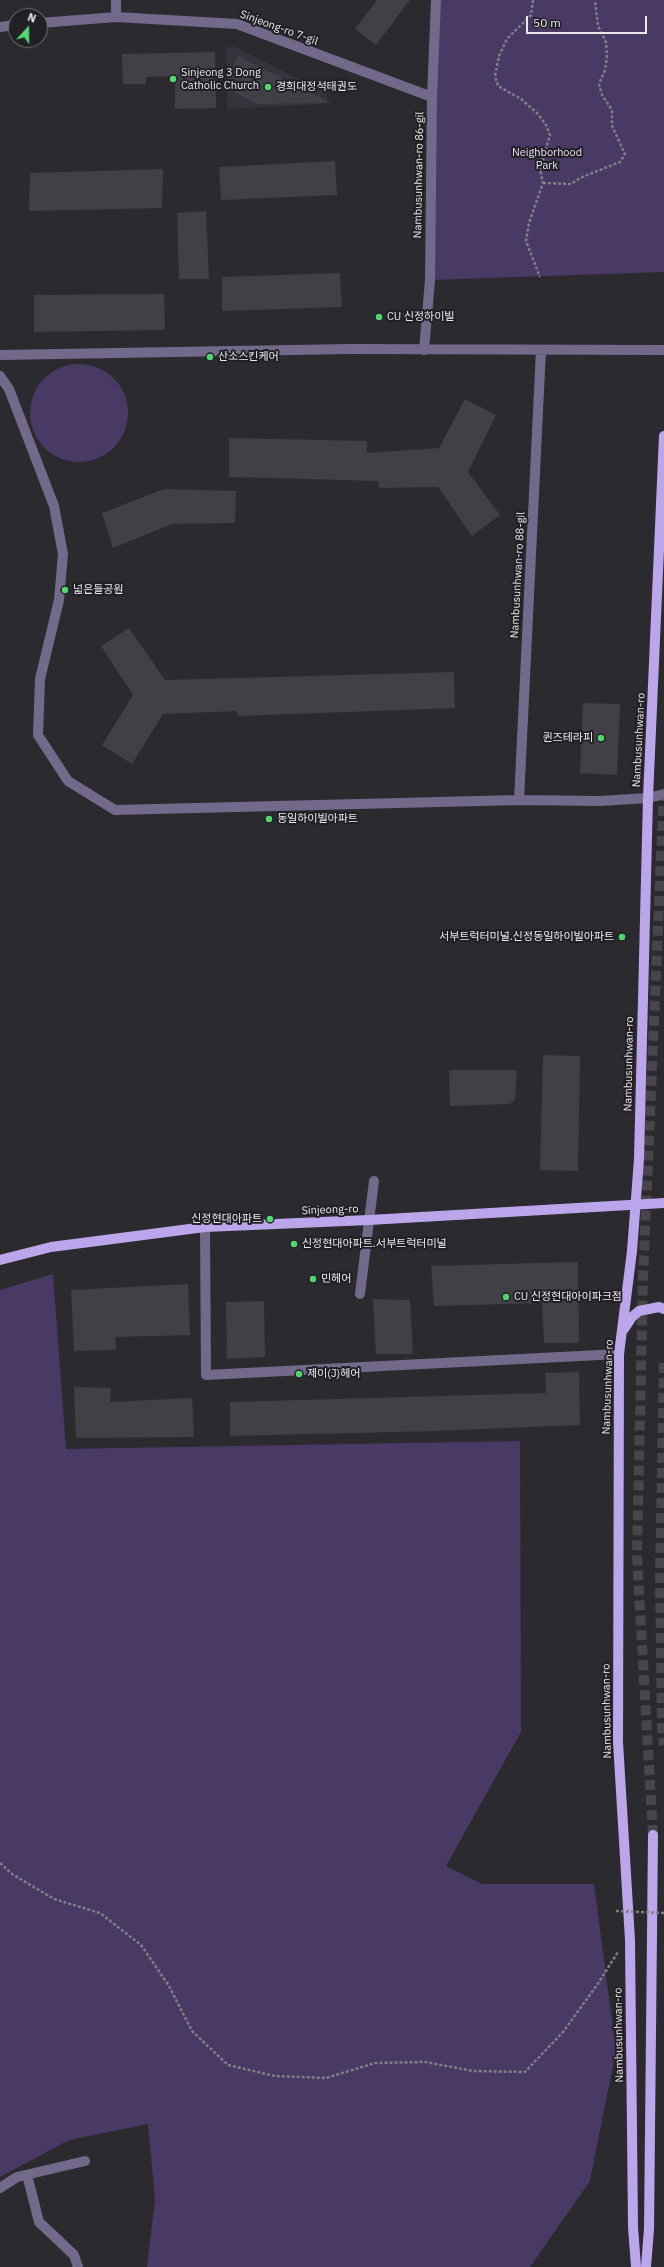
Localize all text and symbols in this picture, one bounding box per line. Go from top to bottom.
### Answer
north arrow [8,8,48,48]
street label: Sinjeong-ro 7-gil [238,8,320,48]
scale bar [528,8,649,34]
text: N [26,10,38,26]
text: 50 m [533,15,561,30]
place label: Sinjeong 3 Dong Catholic Church [181,66,261,92]
marker: Sinjeong 3 Dong Catholic Church [168,74,178,84]
place label: 경희대정석태권도 [276,80,357,94]
marker: 경희대정석태권도 [263,82,273,92]
street label: Nambusunhwan-ro 86-gil [411,112,427,238]
park label: Neighborhood Park [512,146,582,172]
place label: CU 신정하이빌 [387,310,454,324]
marker: CU 신정하이빌 [374,312,384,322]
place label: 산소스킨케어 [218,350,279,364]
marker: 산소스킨케어 [205,352,215,362]
street label: Nambusunhwan-ro 88-gil [508,511,528,639]
place label: 넓은들공원 [73,583,124,597]
marker: 넓은들공원 [60,585,70,595]
street label: Nambusunhwan-ro [630,692,648,788]
place label: 퀸즈테라피 [542,731,593,745]
marker: 퀸즈테라피 [596,733,606,743]
place label: 동일하이빌아파트 [277,812,358,826]
marker: 동일하이빌아파트 [264,814,274,824]
place label: 서부트럭터미널.신정동일하이빌아파트 [439,930,614,944]
marker: 서부트럭터미널.신정동일하이빌아파트 [617,932,627,942]
street label: Nambusunhwan-ro [622,1016,636,1112]
street label: Sinjeong-ro [301,1202,359,1218]
place label: 신정현대아파트 [191,1212,262,1226]
marker: 신정현대아파트 [265,1214,275,1224]
place label: 신정현대아파트.서부트럭터미널 [302,1237,447,1251]
marker: 신정현대아파트.서부트럭터미널 [289,1239,299,1249]
place label: 민헤어 [321,1272,351,1286]
marker: 민헤어 [308,1274,318,1284]
place label: CU 신정현대아이파크점 [514,1290,622,1304]
marker: CU 신정현대아이파크점 [501,1292,511,1302]
street label: Nambusunhwan-ro [600,1339,616,1435]
place label: 제이(J)헤어 [307,1367,360,1381]
marker: 제이(J)헤어 [294,1369,304,1379]
street label: Nambusunhwan-ro [600,1663,614,1759]
street label: Nambusunhwan-ro [612,1987,626,2083]

